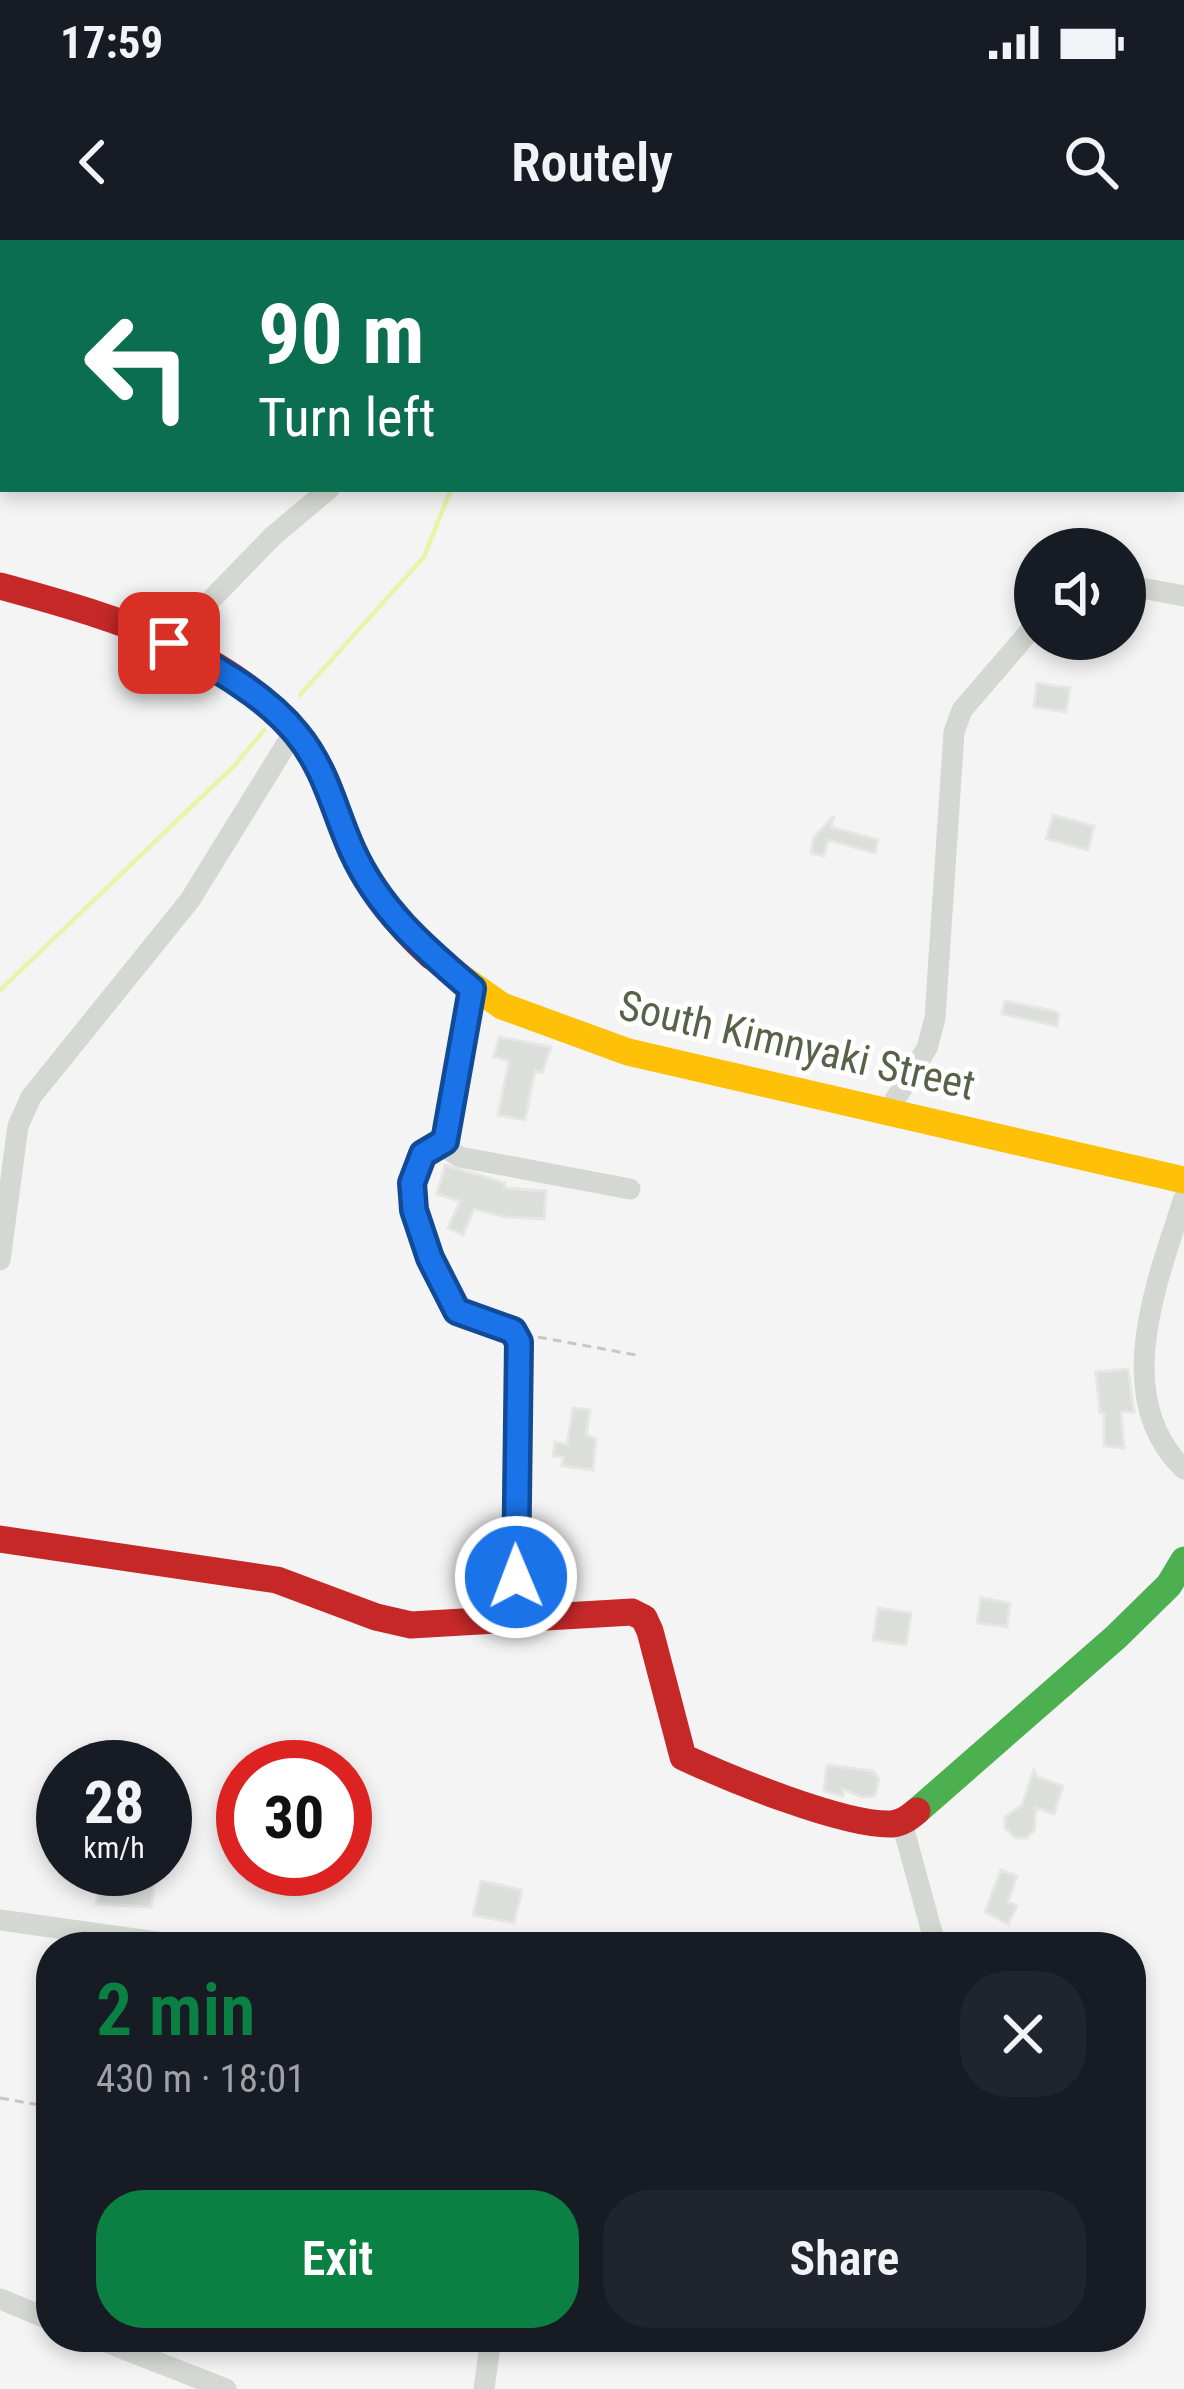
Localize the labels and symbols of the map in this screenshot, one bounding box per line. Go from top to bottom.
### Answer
pin [118,592,220,694]
street label: South Kimnyaki Street [614,980,980,1110]
position arrow [453,1514,579,1640]
speed limit sign: 30 [216,1740,372,1896]

